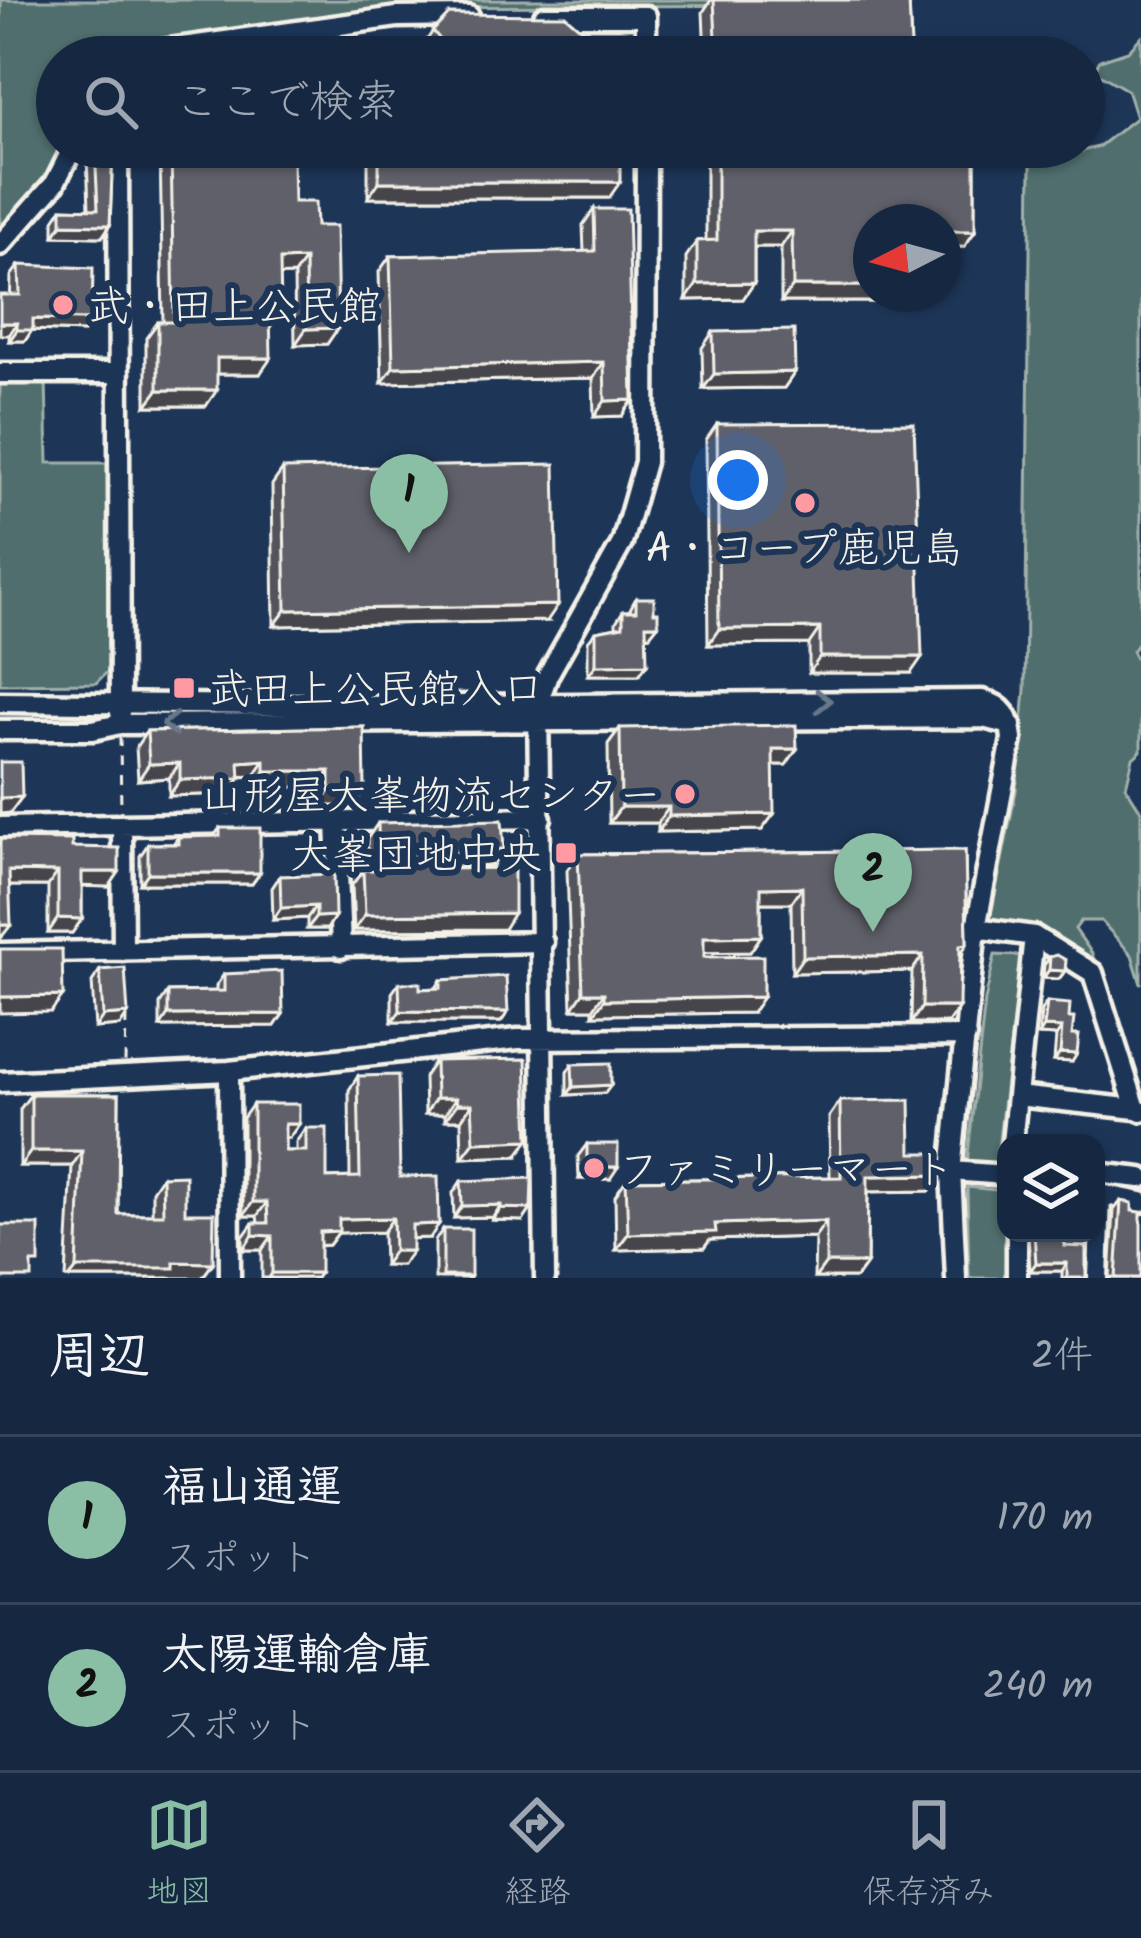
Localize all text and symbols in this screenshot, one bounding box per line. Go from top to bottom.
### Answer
search box [36,36,1105,168]
text: ここで検索 [174,68,399,140]
icon: search [78,69,144,135]
north arrow [853,204,961,312]
place label: 武・田上公民館 [87,275,381,342]
marker: 武・田上公民館 [50,292,76,318]
your location [708,450,768,510]
pin: 1 [370,454,448,553]
marker: A・コープ鹿児島 [792,490,818,516]
place label: A・コープ鹿児島 [646,517,964,584]
place label: 武田上公民館入口 [208,658,544,725]
marker: 武田上公民館入口 [171,675,197,701]
one-way arrow [815,688,833,714]
one-way arrow [160,711,178,737]
place label: 山形屋大峯物流センター [201,764,661,831]
marker: 山形屋大峯物流センター [672,781,698,807]
place label: 大峯団地中央 [290,823,542,890]
pin: 2 [834,833,912,932]
marker: 大峯団地中央 [553,840,579,866]
map controls [997,1134,1105,1242]
button: layers [997,1134,1105,1242]
place label: ファミリーマート [618,1138,955,1205]
marker: ファミリーマート [581,1155,607,1181]
text: 周辺 [48,1318,150,1399]
text: 2件 [1031,1327,1093,1389]
text: 福山通運 [162,1453,342,1525]
text: 1 [81,1489,93,1551]
text: 170 m [997,1489,1093,1551]
text: スポット [162,1529,318,1591]
text: 太陽運輸倉庫 [162,1621,432,1693]
text: 2 [76,1657,98,1719]
text: 240 m [983,1657,1093,1719]
text: スポット [162,1697,318,1759]
tab: 地図 [146,1792,212,1920]
tab: 経路 [504,1792,570,1920]
tab: 保存済み [863,1792,995,1920]

